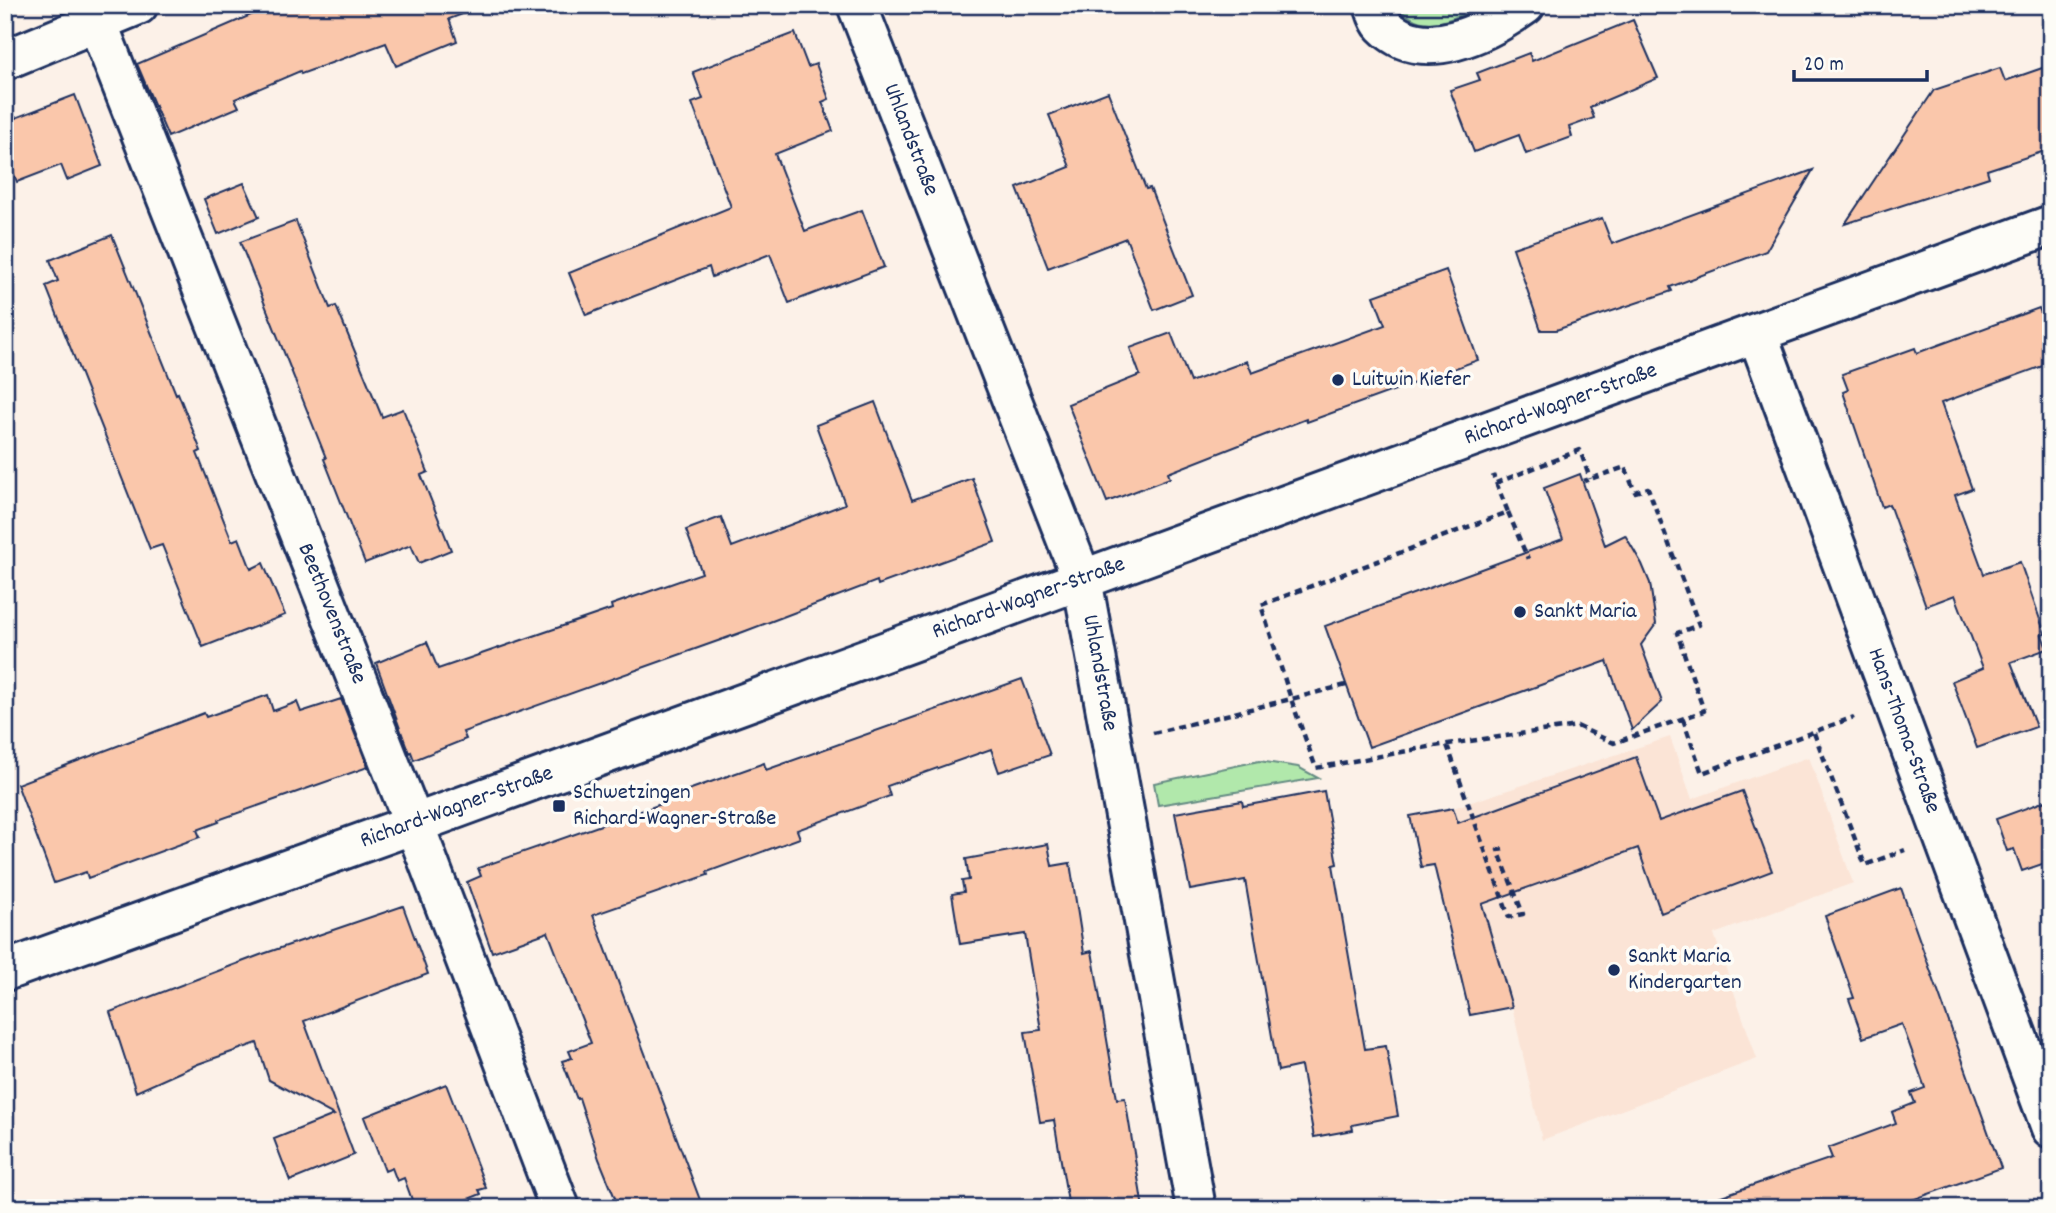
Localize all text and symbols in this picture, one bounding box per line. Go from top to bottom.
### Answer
scale bar [1794,38,1926,82]
text: 20 m [1804,51,1844,81]
street label: Uhlandstraße [873,79,947,201]
street label: Richard-Wagner-Straße [1460,355,1662,455]
place label: Luitwin Kiefer [1352,364,1471,397]
marker: Luitwin Kiefer [1330,372,1346,388]
street label: Beethovenstraße [288,539,374,689]
street label: Richard-Wagner-Straße [928,549,1130,649]
place label: Sankt Maria [1534,596,1638,629]
marker: Sankt Maria [1512,604,1528,620]
street label: Uhlandstraße [1073,612,1125,734]
street label: Hans-Thoma-Straße [1858,644,1948,818]
street label: Richard-Wagner-Straße [356,758,558,858]
place label: Schwetzingen Richard-Wagner-Straße [573,777,776,836]
marker: Schwetzingen Richard-Wagner-Straße [551,798,567,814]
place label: Sankt Maria Kindergarten [1628,941,1742,1000]
marker: Sankt Maria Kindergarten [1606,962,1622,978]

